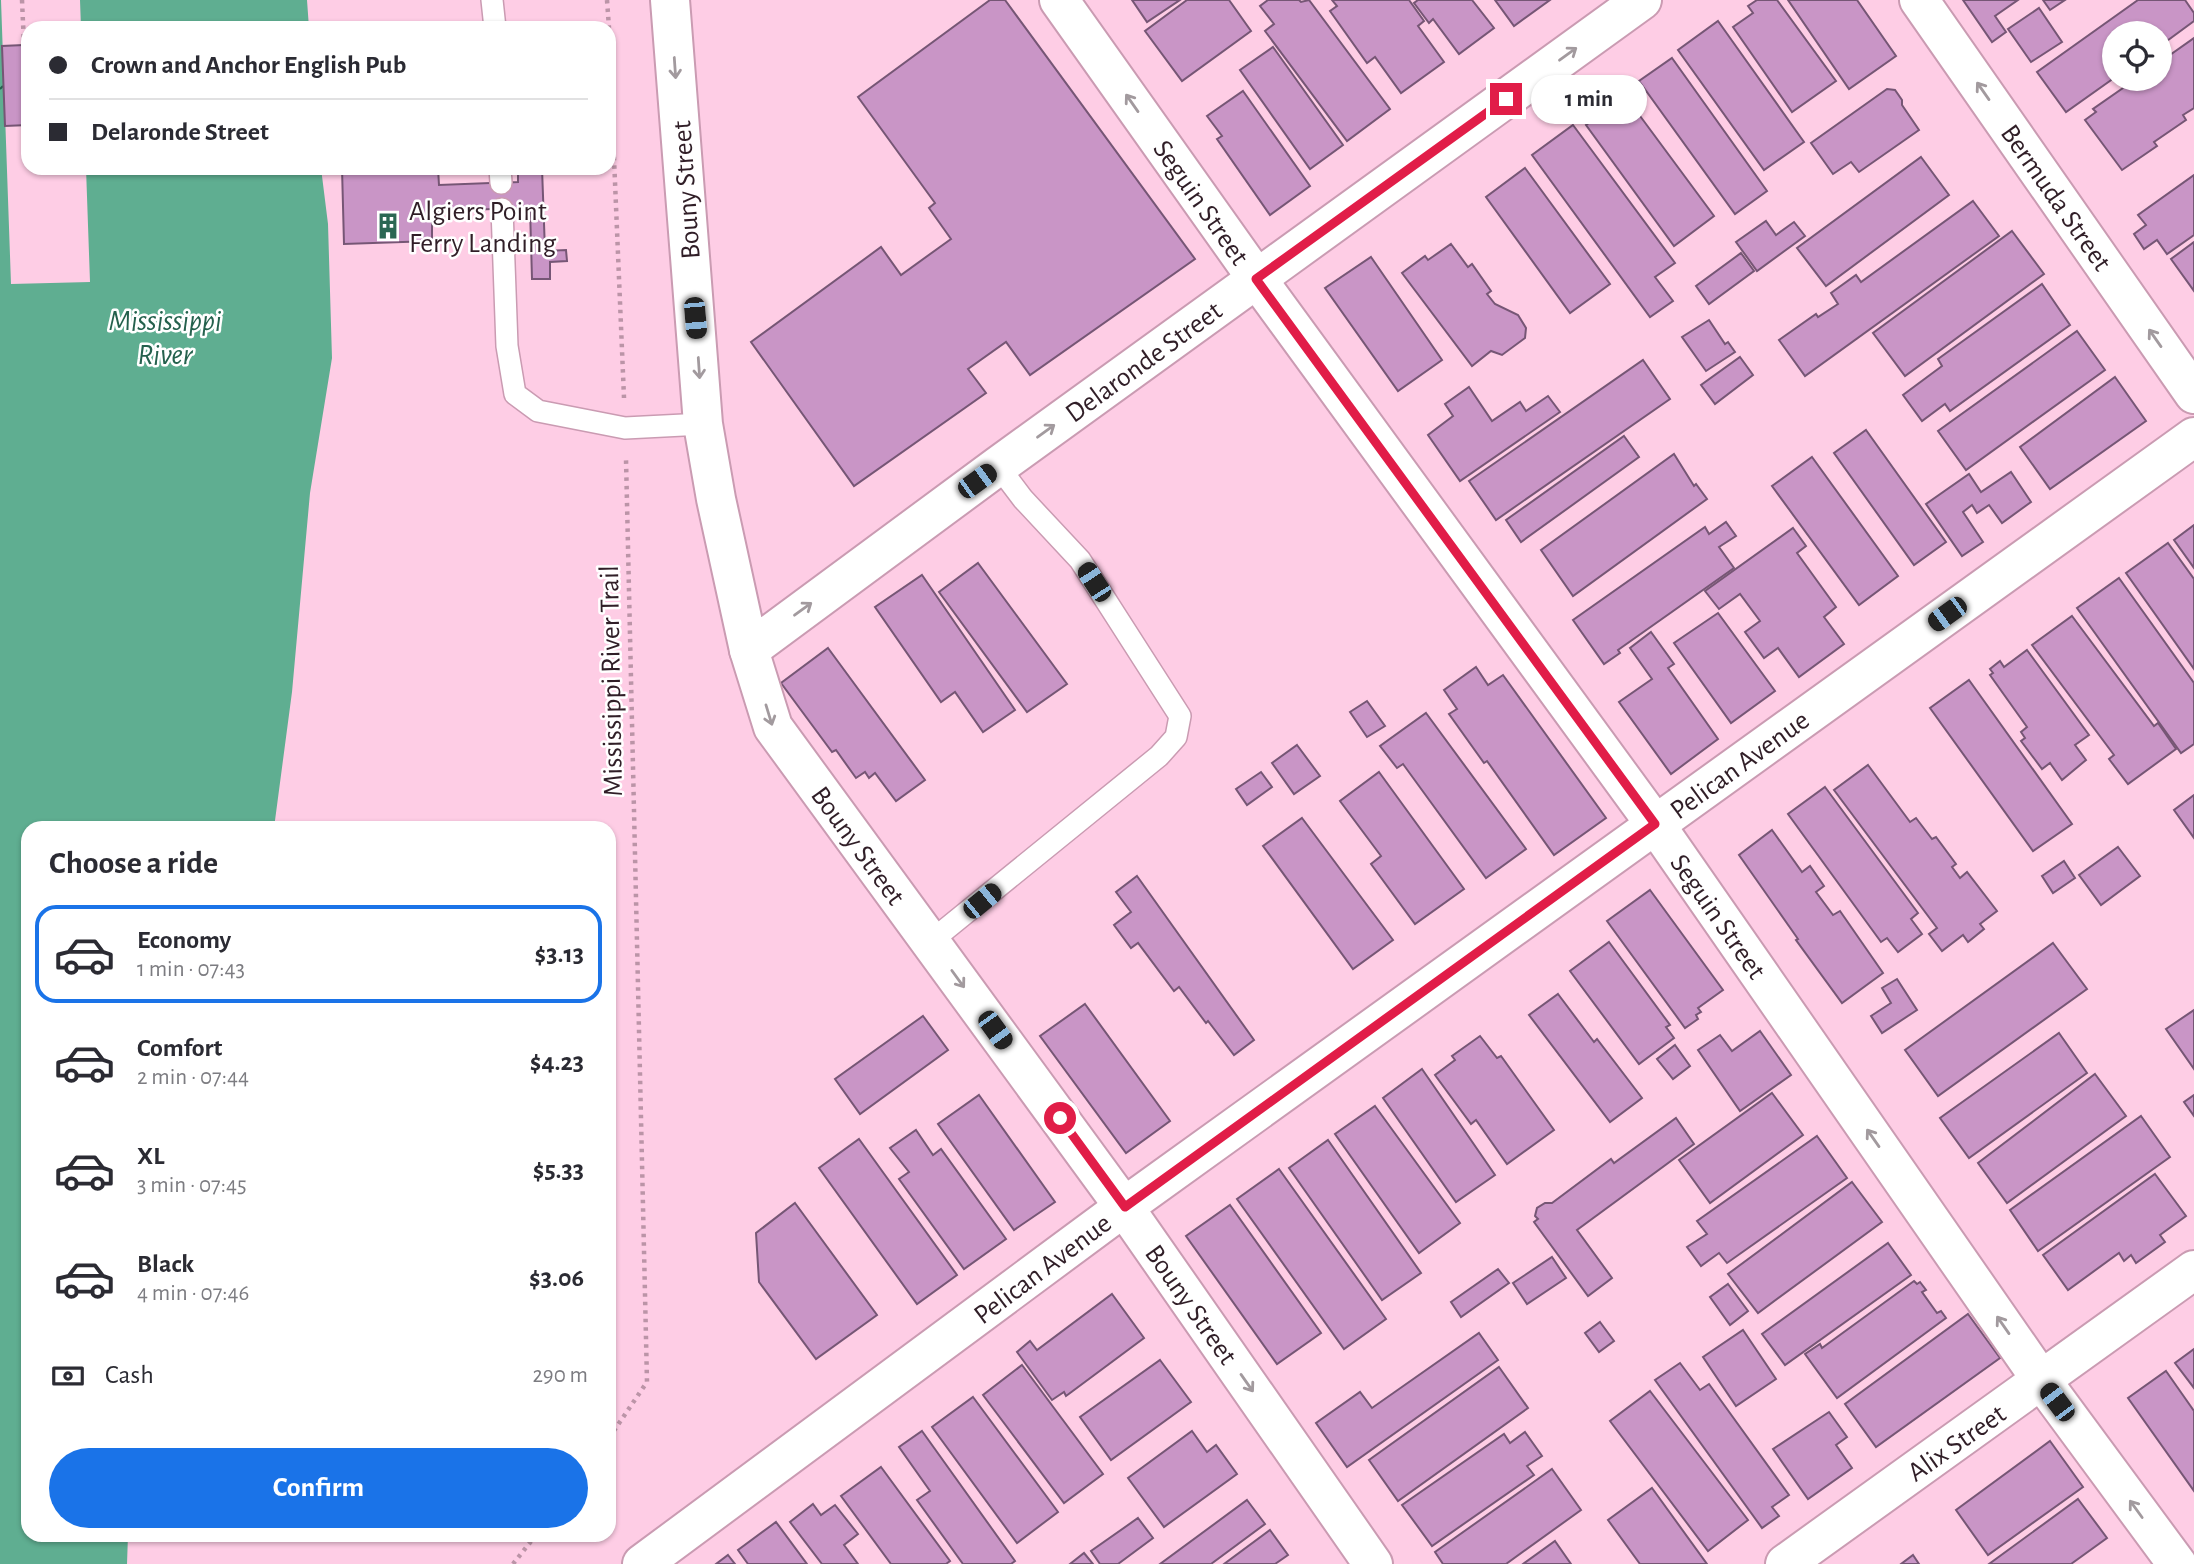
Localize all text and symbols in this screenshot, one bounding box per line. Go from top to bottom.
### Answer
map controls [2102,21,2172,91]
button: locate [2102,21,2172,91]
one-way arrow [1558,46,1577,61]
text: Crown and Anchor English Pub [91,52,406,78]
one-way arrow [669,56,682,79]
callout: 1 min [1530,74,1646,124]
one-way arrow [1976,82,1990,101]
route end [1490,83,1522,115]
text: 1 min [1565,88,1613,111]
one-way arrow [1125,94,1139,113]
text: Delaronde Street [91,119,269,145]
street label: Bouny Street [668,120,706,260]
street label: Bermuda Street [1995,120,2116,276]
street label: Seguin Street [1147,136,1253,271]
place label: Algiers Point Ferry Landing [409,198,557,258]
building icon: Algiers Point Ferry Landing [373,211,403,241]
car [683,296,708,340]
street label: Delaronde Street [1061,297,1227,428]
water label: Mississippi River [108,306,222,370]
one-way arrow [2148,329,2162,348]
one-way arrow [693,356,706,379]
one-way arrow [1036,424,1055,438]
car [954,460,1001,502]
car [1074,559,1115,605]
street label: Mississippi River Trail [596,565,628,797]
car [1924,593,1971,635]
one-way arrow [794,602,813,617]
one-way arrow [763,704,776,726]
street label: Pelican Avenue [1666,706,1815,825]
street label: Bouny Street [805,782,910,911]
text: Choose a ride [49,847,218,879]
street label: Seguin Street [1664,850,1770,985]
car [960,880,1005,922]
icon: car [53,923,116,986]
text: Economy [137,927,231,953]
text: $3.13 [535,941,584,967]
text: 1 min · 07:43 [137,958,245,981]
one-way arrow [950,969,965,988]
car [975,1007,1016,1053]
icon: car [53,1031,116,1094]
text: Comfort [137,1035,222,1061]
text: $4.23 [530,1049,584,1075]
text: 2 min · 07:44 [137,1066,249,1089]
route start [1044,1102,1076,1134]
one-way arrow [1866,1129,1880,1148]
icon: car [53,1139,116,1202]
text: XL [137,1143,164,1169]
text: $5.33 [533,1157,584,1183]
text: 3 min · 07:45 [137,1174,247,1197]
street label: Pelican Avenue [969,1209,1117,1330]
street label: Bouny Street [1139,1240,1242,1370]
icon: car [53,1247,116,1310]
text: Black [137,1251,194,1277]
text: $3.06 [529,1265,584,1291]
text: 4 min · 07:46 [137,1282,249,1305]
one-way arrow [1996,1316,2010,1335]
icon: cash [49,1357,87,1395]
text: Cash [105,1362,154,1388]
text: 290 m [532,1364,588,1387]
one-way arrow [1240,1373,1254,1392]
car [2036,1379,2079,1425]
street label: Alix Street [1903,1400,2011,1487]
button: Confirm [49,1448,588,1528]
one-way arrow [2129,1500,2144,1519]

